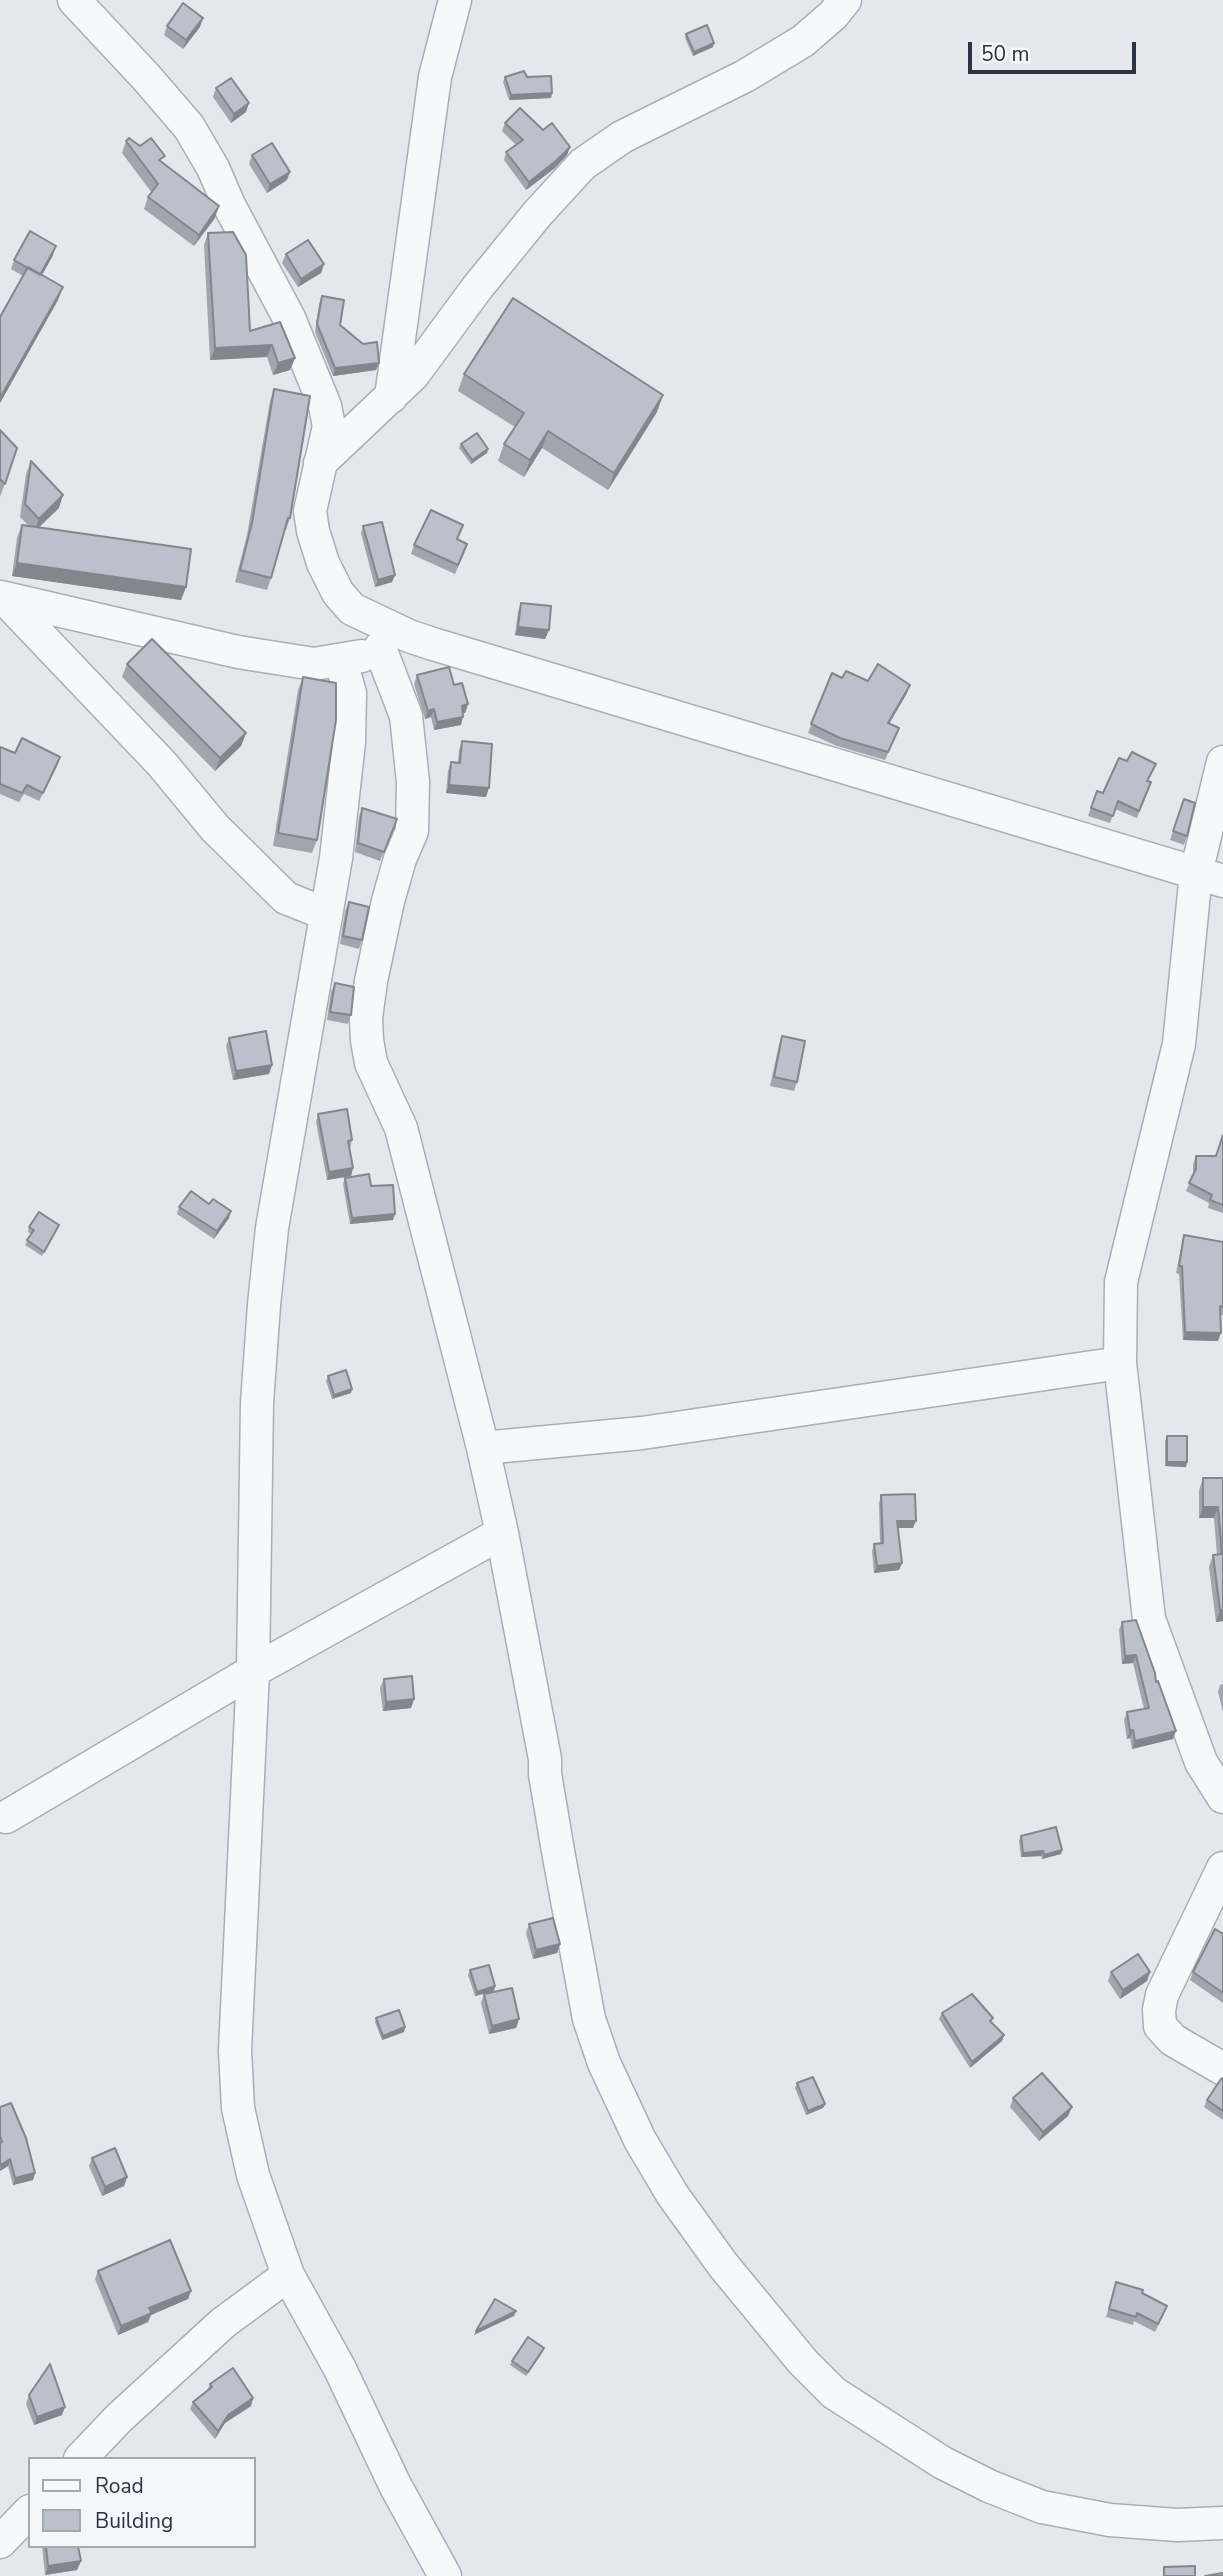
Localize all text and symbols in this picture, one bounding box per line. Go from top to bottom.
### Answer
scale bar [971,28,1139,72]
text: 50 m [981,40,1030,68]
legend [28,2457,256,2548]
text: Road [95,2472,144,2500]
text: Building [95,2507,173,2535]

